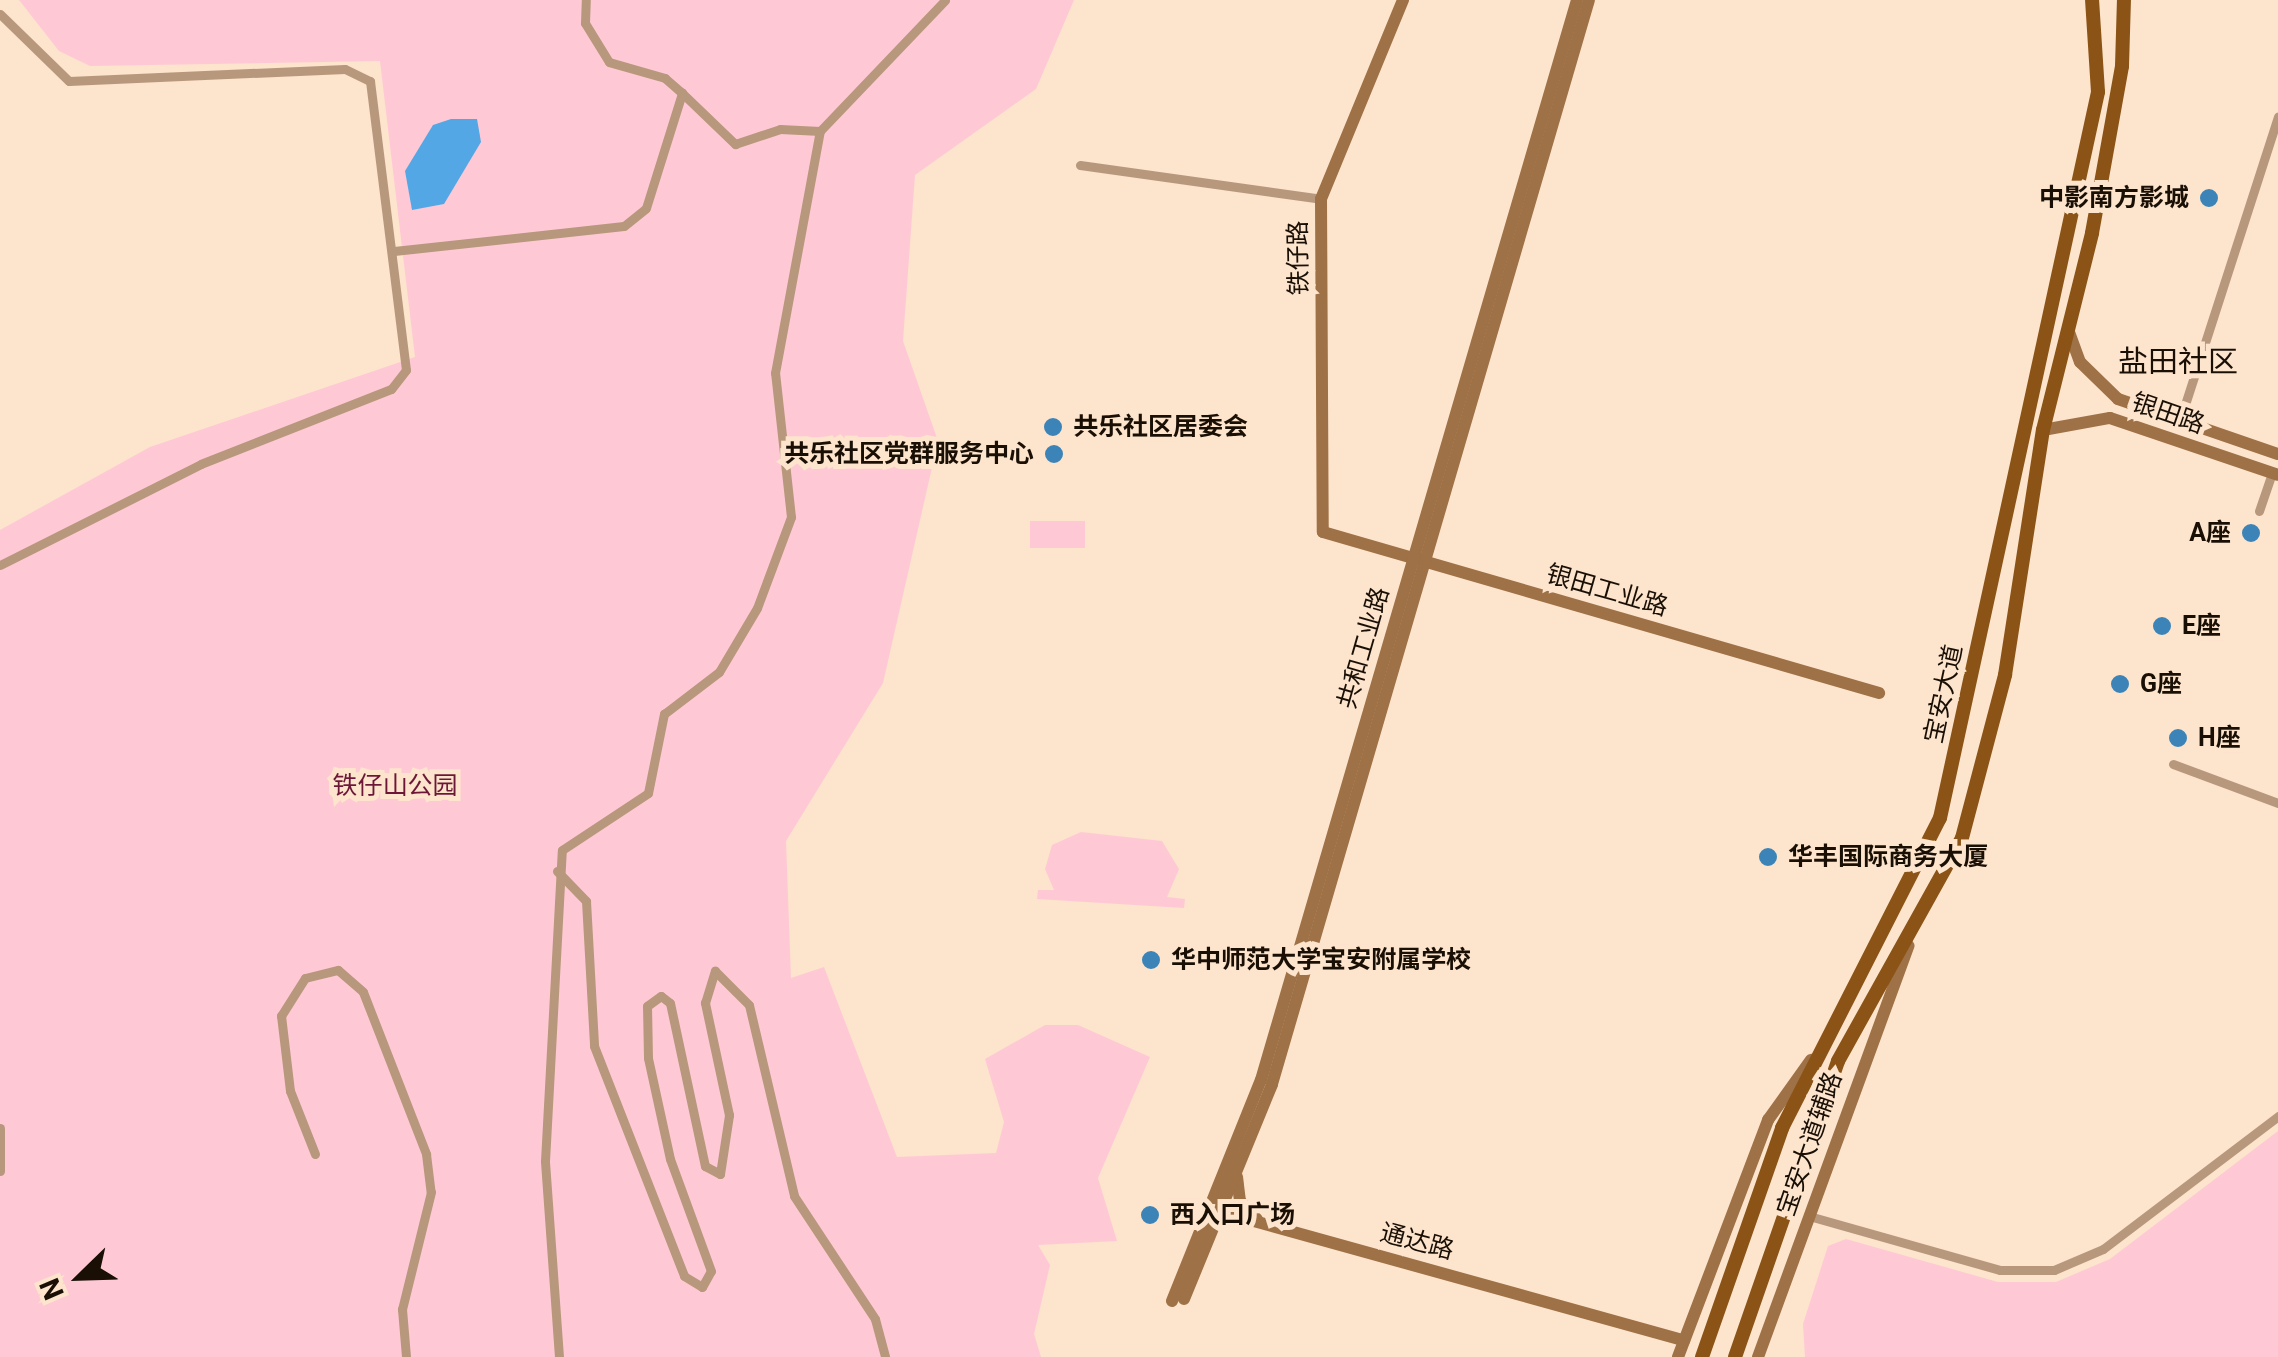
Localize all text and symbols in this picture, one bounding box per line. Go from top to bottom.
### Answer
place label: 中影南方影城 [2039,183,2189,213]
marker: 中影南方影城 [2198,187,2220,209]
street label: 铁仔路 [1283,220,1315,296]
district label: 盐田社区 [2118,344,2238,380]
street label: 银田路 [2128,388,2208,440]
place label: 共乐社区居委会 [1073,412,1248,442]
marker: 共乐社区居委会 [1042,416,1064,438]
place label: 共乐社区党群服务中心 [784,439,1034,469]
marker: 共乐社区党群服务中心 [1043,443,1065,465]
place label: A座 [2189,518,2231,548]
marker: A座 [2240,522,2262,544]
street label: 银田工业路 [1543,559,1671,623]
street label: 共和工业路 [1332,584,1396,712]
place label: E座 [2182,611,2221,641]
marker: E座 [2151,615,2173,637]
street label: 宝安大道 [1919,642,1969,746]
place label: G座 [2140,669,2182,699]
marker: G座 [2109,673,2131,695]
place label: H座 [2198,723,2241,753]
marker: H座 [2167,727,2189,749]
park label: 铁仔山公园 [333,771,457,801]
place label: 华丰国际商务大厦 [1788,842,1988,872]
marker: 华丰国际商务大厦 [1757,846,1779,868]
place label: 华中师范大学宝安附属学校 [1171,945,1471,975]
marker: 华中师范大学宝安附属学校 [1140,949,1162,971]
street label: 宝安大道辅路 [1771,1068,1849,1220]
place label: 西入口广场 [1170,1200,1295,1230]
marker: 西入口广场 [1139,1204,1161,1226]
street label: 通达路 [1377,1218,1457,1266]
north arrow [30,1227,130,1327]
text: N [33,1273,71,1304]

